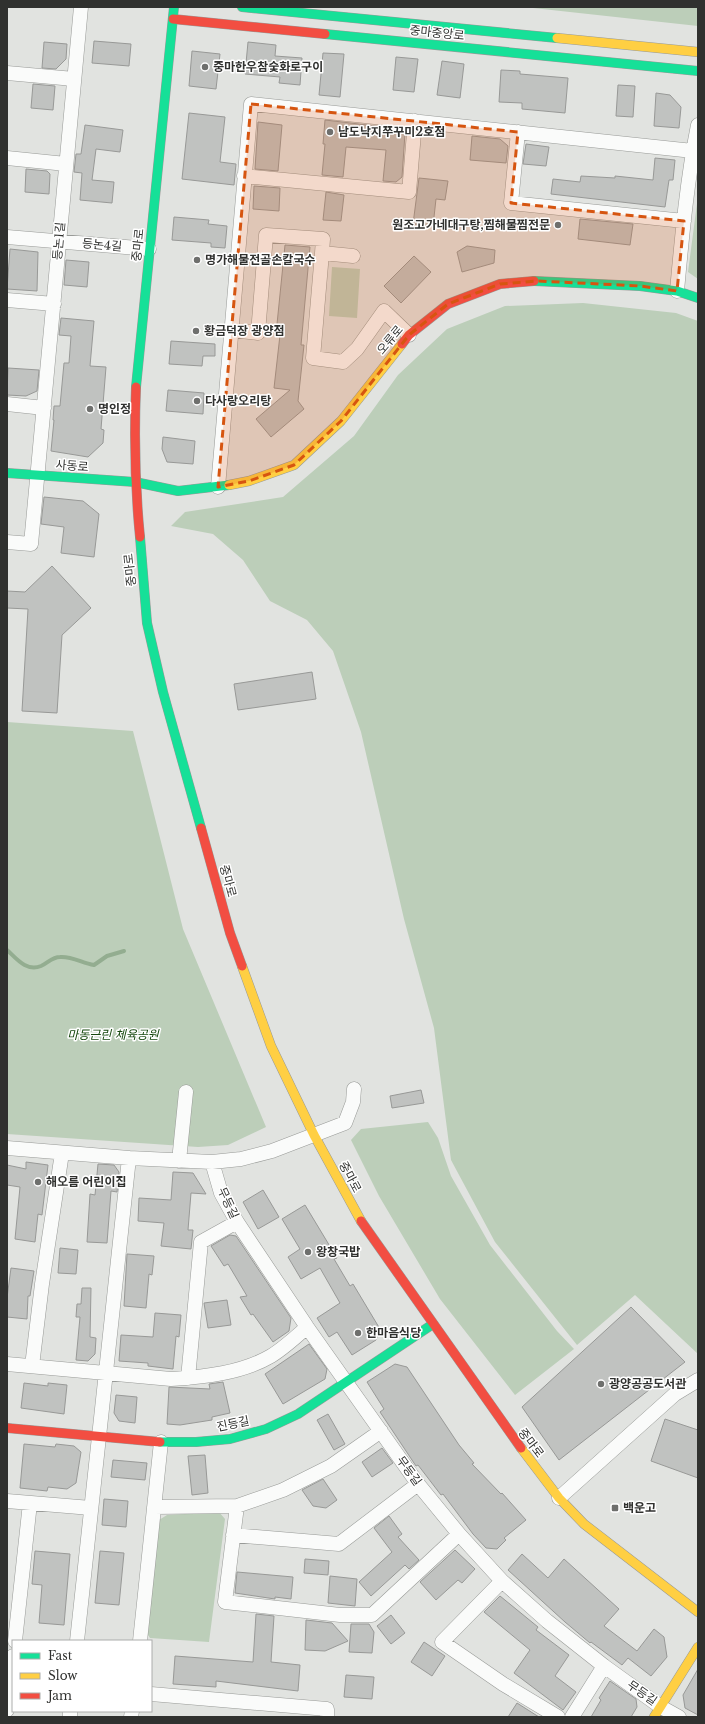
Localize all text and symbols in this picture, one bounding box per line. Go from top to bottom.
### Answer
street label: 중마중앙로 [409,22,465,43]
place label: 중마한우참숯화로구이 [213,59,323,74]
marker: 중마한우참숯화로구이 [200,62,210,72]
place label: 남도낙지쭈꾸미2호점 [338,124,445,139]
marker: 남도낙지쭈꾸미2호점 [325,127,335,137]
place label: 원조고가네대구탕,찜해물찜전문 [392,217,550,232]
marker: 원조고가네대구탕,찜해물찜전문 [553,220,563,230]
street label: 등논1길 [49,221,68,261]
street label: 중마로 [128,228,147,262]
street label: 등논4길 [81,235,123,254]
place label: 명가해물전골손칼국수 [205,252,315,267]
marker: 명가해물전골손칼국수 [192,255,202,265]
street label: 오류로 [373,322,406,357]
place label: 황금덕장 광양점 [204,323,284,338]
marker: 황금덕장 광양점 [191,326,201,336]
place label: 다사랑오리탕 [205,393,271,408]
marker: 다사랑오리탕 [192,396,202,406]
place label: 명인정 [98,401,131,416]
marker: 명인정 [85,404,95,414]
street label: 사동로 [55,457,89,474]
street label: 중마로 [120,553,139,587]
street label: 중마로 [217,863,240,899]
park label: 마동근린 체육공원 [67,1027,160,1042]
street label: 중마로 [336,1159,365,1195]
place label: 해오름 어린이집 [46,1174,126,1189]
marker: 해오름 어린이집 [33,1177,43,1187]
street label: 무등길 [215,1185,242,1221]
place label: 왕창국밥 [316,1244,360,1259]
marker: 왕창국밥 [303,1247,313,1257]
place label: 한마음식당 [366,1325,421,1340]
marker: 한마음식당 [353,1328,363,1338]
place label: 광양공공도서관 [609,1376,686,1391]
marker: 광양공공도서관 [596,1379,606,1389]
street label: 진등길 [215,1413,251,1434]
street label: 중마로 [515,1425,547,1460]
street label: 무등길 [394,1453,425,1489]
place label: 백운고 [623,1500,656,1515]
marker: 백운고 [610,1503,620,1513]
legend [12,1640,152,1712]
text: Fast [48,1648,73,1663]
text: Slow [48,1668,78,1683]
street label: 무등길 [624,1677,660,1708]
text: Jam [46,1688,72,1703]

